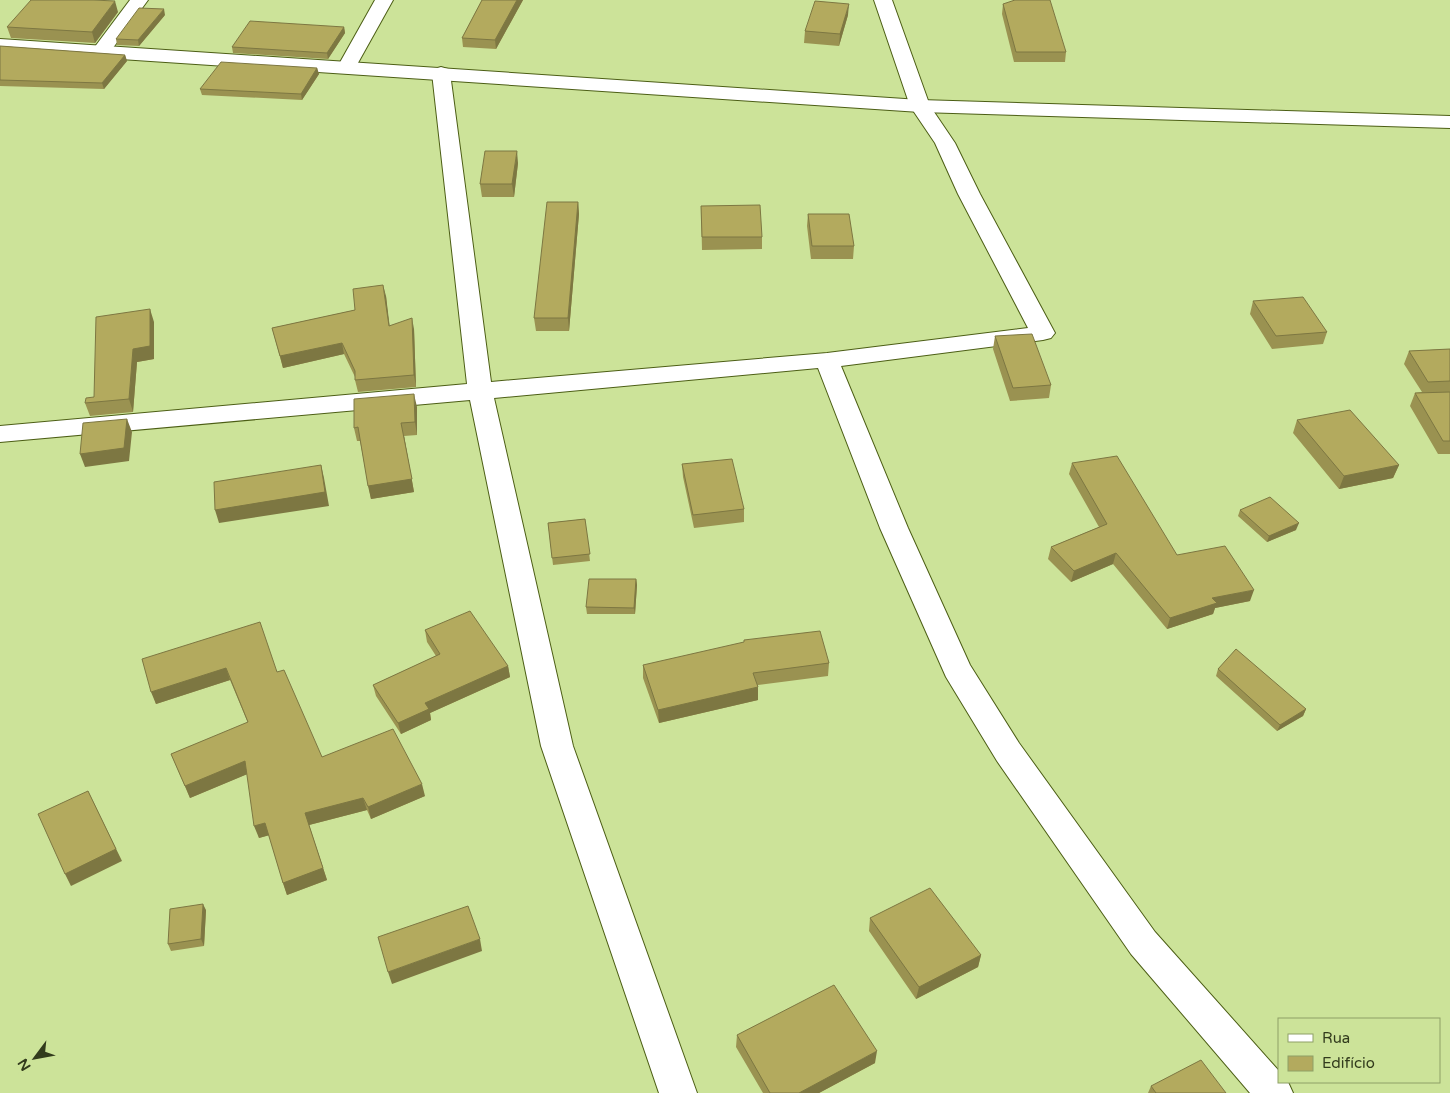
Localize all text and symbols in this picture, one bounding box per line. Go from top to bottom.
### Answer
legend [1278,1018,1440,1083]
text: Rua [1322,1029,1350,1047]
north arrow [10,1033,60,1083]
text: Edifício [1322,1054,1375,1072]
text: N [14,1055,35,1074]

